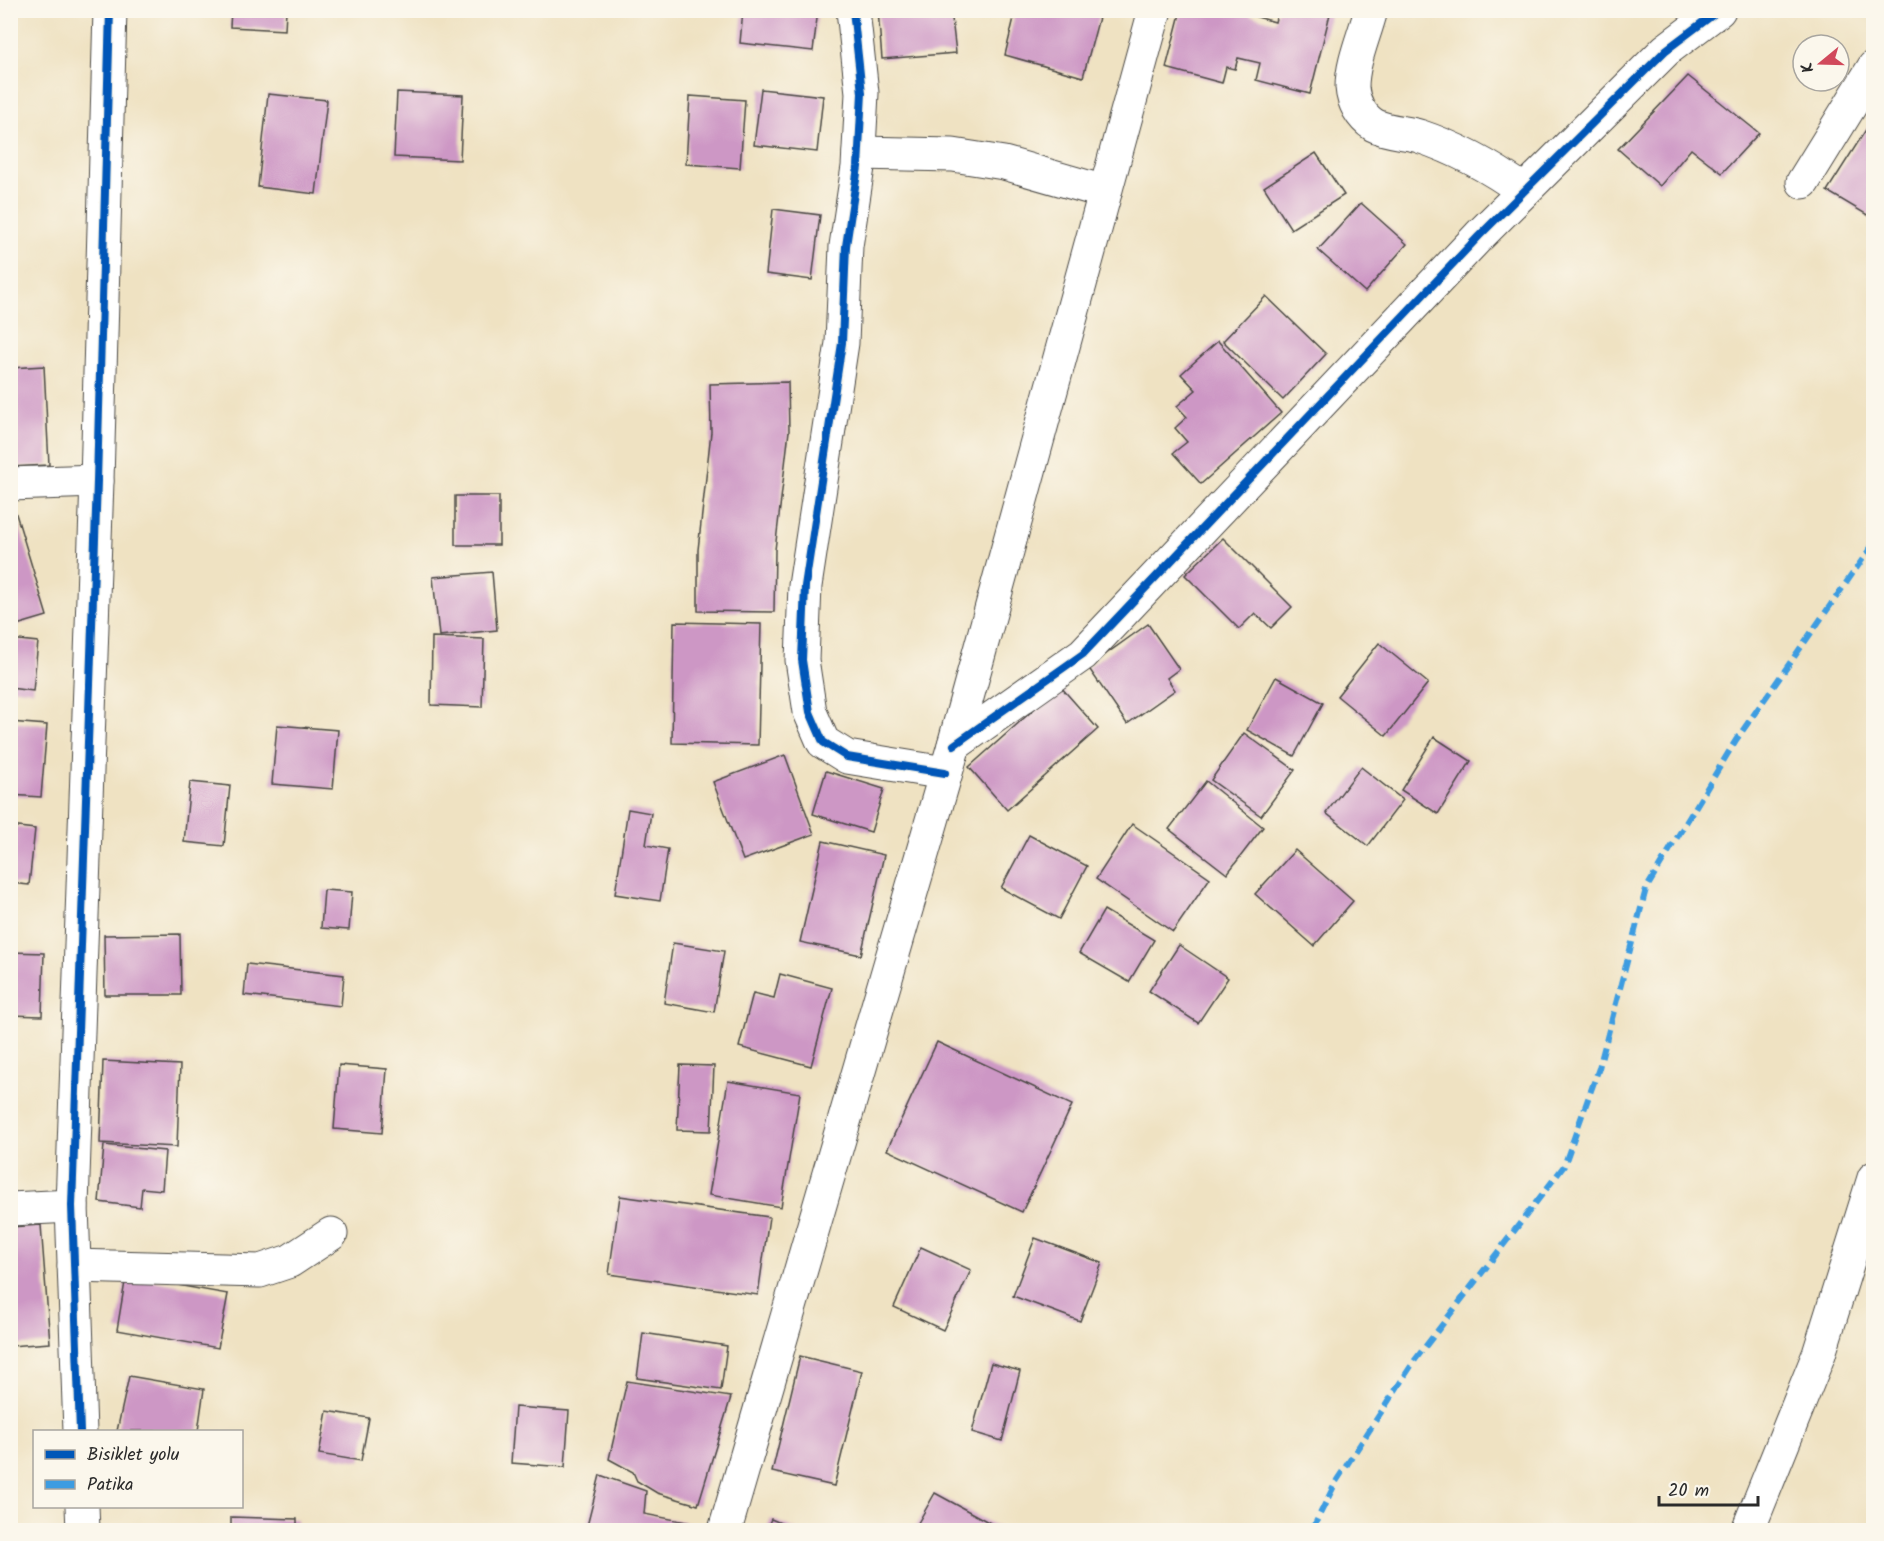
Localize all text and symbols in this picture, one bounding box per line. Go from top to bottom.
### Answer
north arrow [1791,33,1851,93]
text: K [1795,58,1822,76]
legend [33,1430,243,1508]
text: Bisiklet yolu [87,1441,180,1470]
scale bar [1659,1469,1758,1507]
text: Patika [87,1471,133,1500]
text: 20 m [1668,1477,1709,1506]

